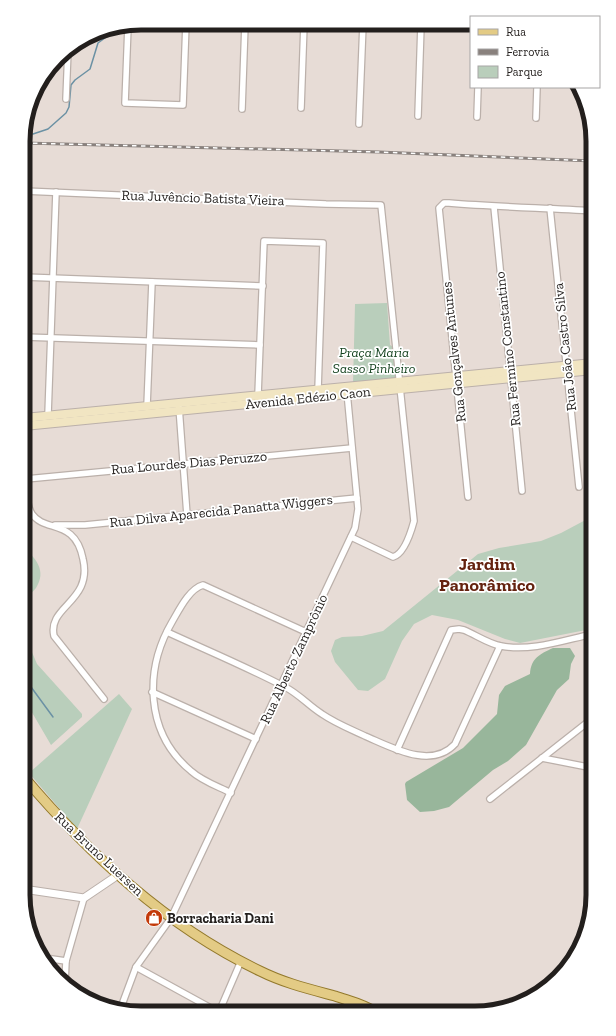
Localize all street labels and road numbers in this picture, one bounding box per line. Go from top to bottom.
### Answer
street label: Rua Juvêncio Batista Vieira [121,187,285,209]
street label: Rua Fermino Constantino [491,271,525,427]
street label: Rua Gonçalves Antunes [438,281,470,423]
street label: Rua João Castro Silva [550,282,580,412]
street label: Avenida Edézio Caon [245,383,371,413]
street label: Rua Lourdes Dias Peruzzo [110,448,268,478]
street label: Rua Dilva Aparecida Panatta Wiggers [109,491,333,531]
street label: Rua Alberto Zamprônio [256,591,332,727]
street label: Rua Bruno Luersen [51,808,147,900]

